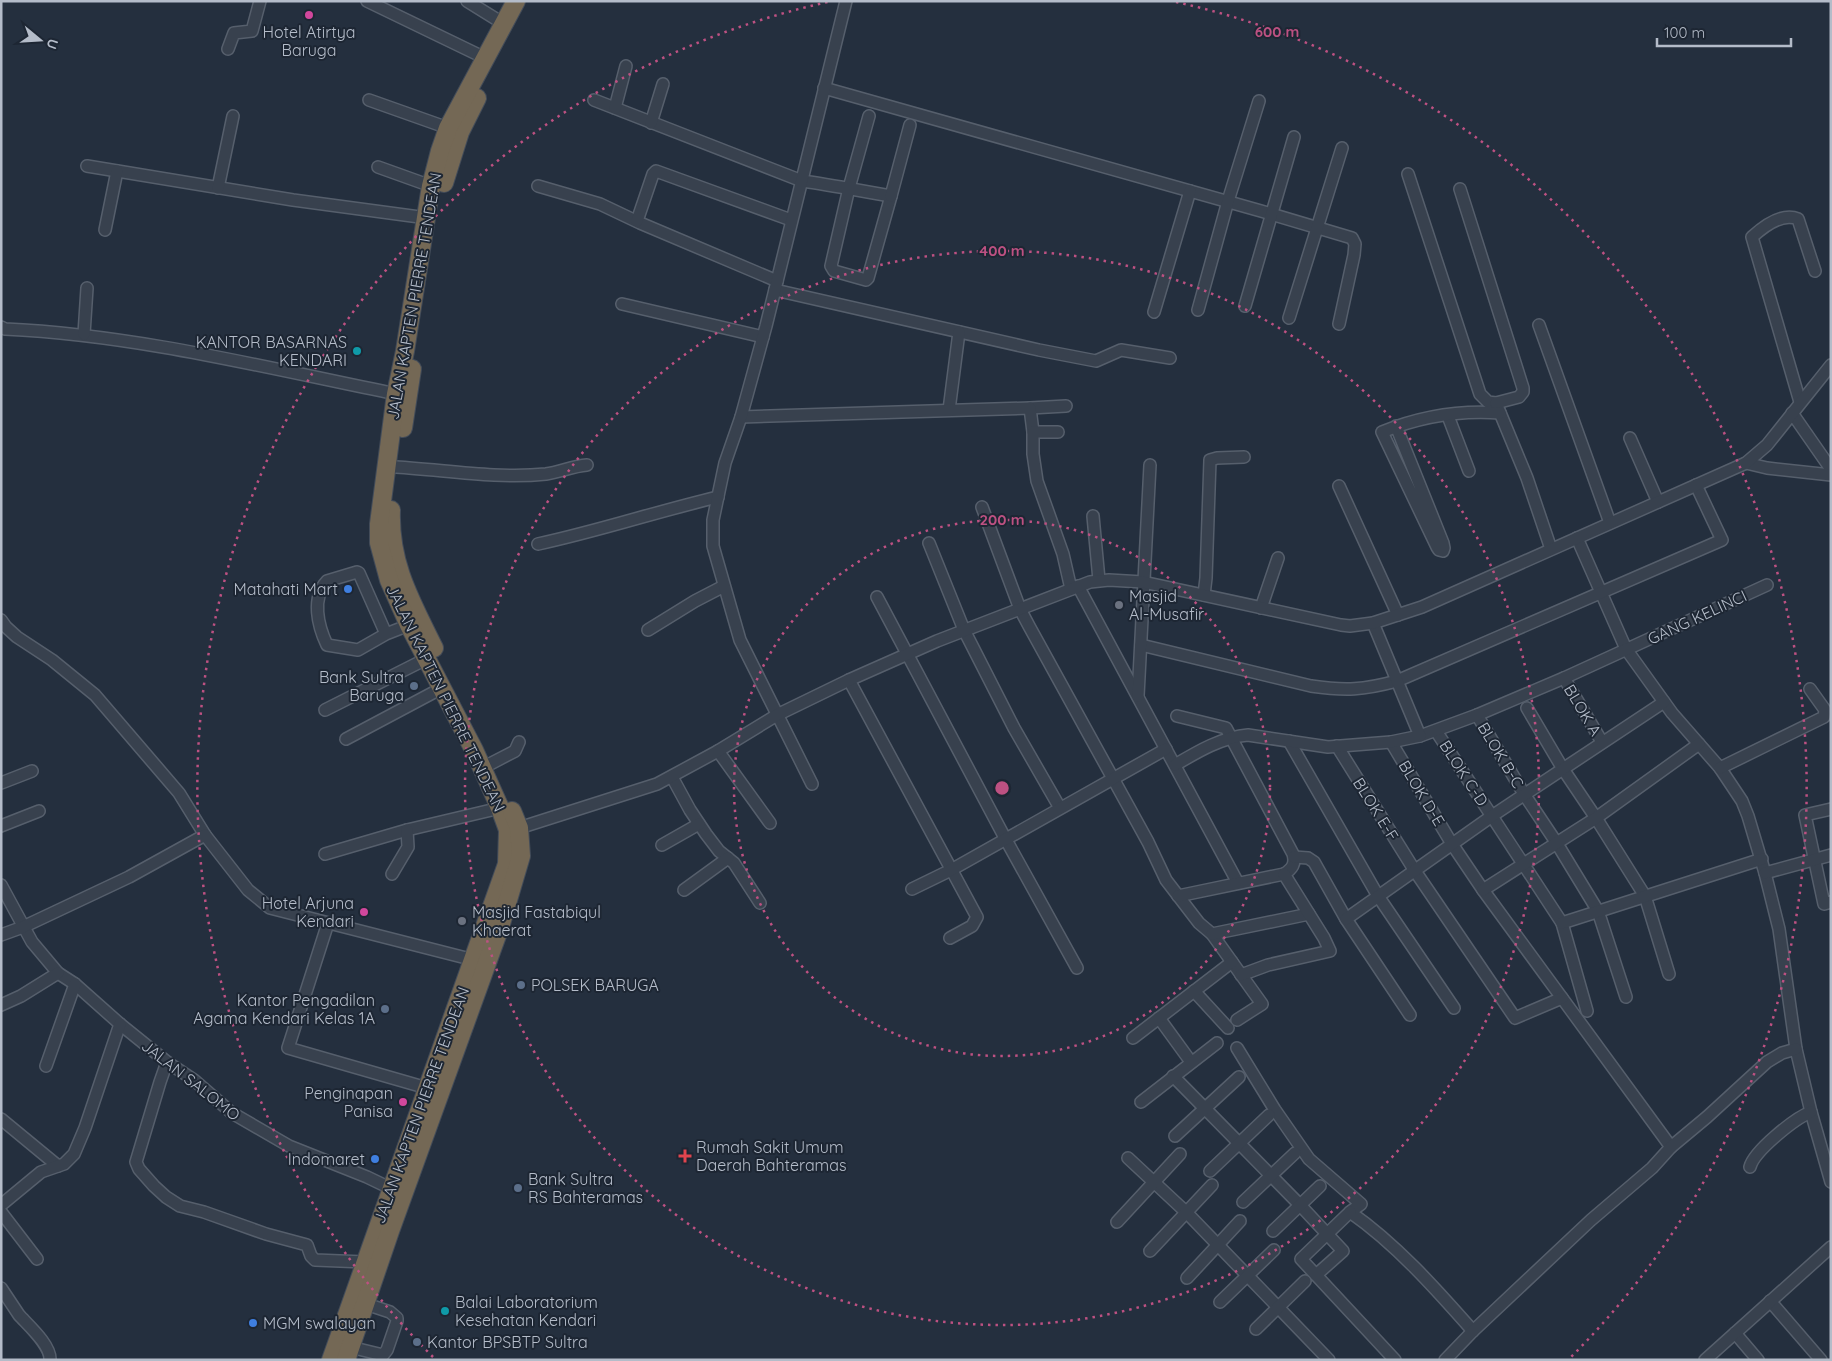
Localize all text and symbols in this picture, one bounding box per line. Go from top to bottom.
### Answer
marker: Hotel Atirtya Baruga [303,9,315,21]
north arrow [15,15,65,65]
scale bar [1657,15,1791,47]
place label: Hotel Atirtya Baruga [262,22,356,60]
text: 600 m [1255,22,1299,41]
text: 100 m [1664,23,1705,42]
text: U [42,37,62,51]
street label: JALAN KAPTEN PIERRE TENDEAN [382,171,446,421]
text: 400 m [979,241,1025,260]
place label: KANTOR BASARNAS KENDARI [196,332,347,370]
marker: KANTOR BASARNAS KENDARI [351,345,363,357]
text: 200 m [980,510,1025,529]
place label: Matahati Mart [233,579,338,599]
street label: JALAN KAPTEN PIERRE TENDEAN [382,581,510,815]
marker: Matahati Mart [342,583,354,595]
street label: GANG KELINCI [1644,585,1750,649]
place label: Masjid Al-Musafir [1129,586,1204,624]
marker: Masjid Al-Musafir [1113,599,1125,611]
place label: Bank Sultra Baruga [319,667,404,705]
marker: Bank Sultra Baruga [408,680,420,692]
street label: BLOK A [1560,681,1606,739]
street label: BLOK B-C [1474,718,1528,792]
street label: BLOK C-D [1435,736,1493,810]
street label: BLOK D-E [1395,757,1449,829]
street label: BLOK E-F [1349,774,1403,844]
centre of rings [993,779,1011,797]
place label: Hotel Arjuna Kendari [262,893,354,931]
place label: Masjid Fastabiqul Khaerat [472,902,601,940]
marker: Hotel Arjuna Kendari [358,906,370,918]
marker: Masjid Fastabiqul Khaerat [456,915,468,927]
place label: POLSEK BARUGA [531,975,659,995]
marker: POLSEK BARUGA [515,979,527,991]
street label: JALAN KAPTEN PIERRE TENDEAN [369,984,473,1226]
place label: Kantor Pengadilan Agama Kendari Kelas 1A [193,990,375,1028]
marker: Kantor Pengadilan Agama Kendari Kelas 1A [379,1003,391,1015]
street label: JALAN SALOMO [138,1035,244,1125]
place label: Penginapan Panisa [304,1083,393,1121]
marker: Penginapan Panisa [397,1096,409,1108]
place label: Rumah Sakit Umum Daerah Bahteramas [696,1137,846,1175]
place label: Indomaret [288,1149,365,1169]
marker: Rumah Sakit Umum Daerah Bahteramas [678,1149,692,1163]
marker: Indomaret [369,1153,381,1165]
place label: Bank Sultra RS Bahteramas [528,1169,643,1207]
marker: Bank Sultra RS Bahteramas [512,1182,524,1194]
place label: Balai Laboratorium Kesehatan Kendari [455,1292,598,1330]
marker: Balai Laboratorium Kesehatan Kendari [439,1305,451,1317]
place label: MGM swalayan [263,1313,376,1333]
marker: MGM swalayan [247,1317,259,1329]
place label: Kantor BPSBTP Sultra [427,1332,588,1352]
marker: Kantor BPSBTP Sultra [411,1336,423,1348]

